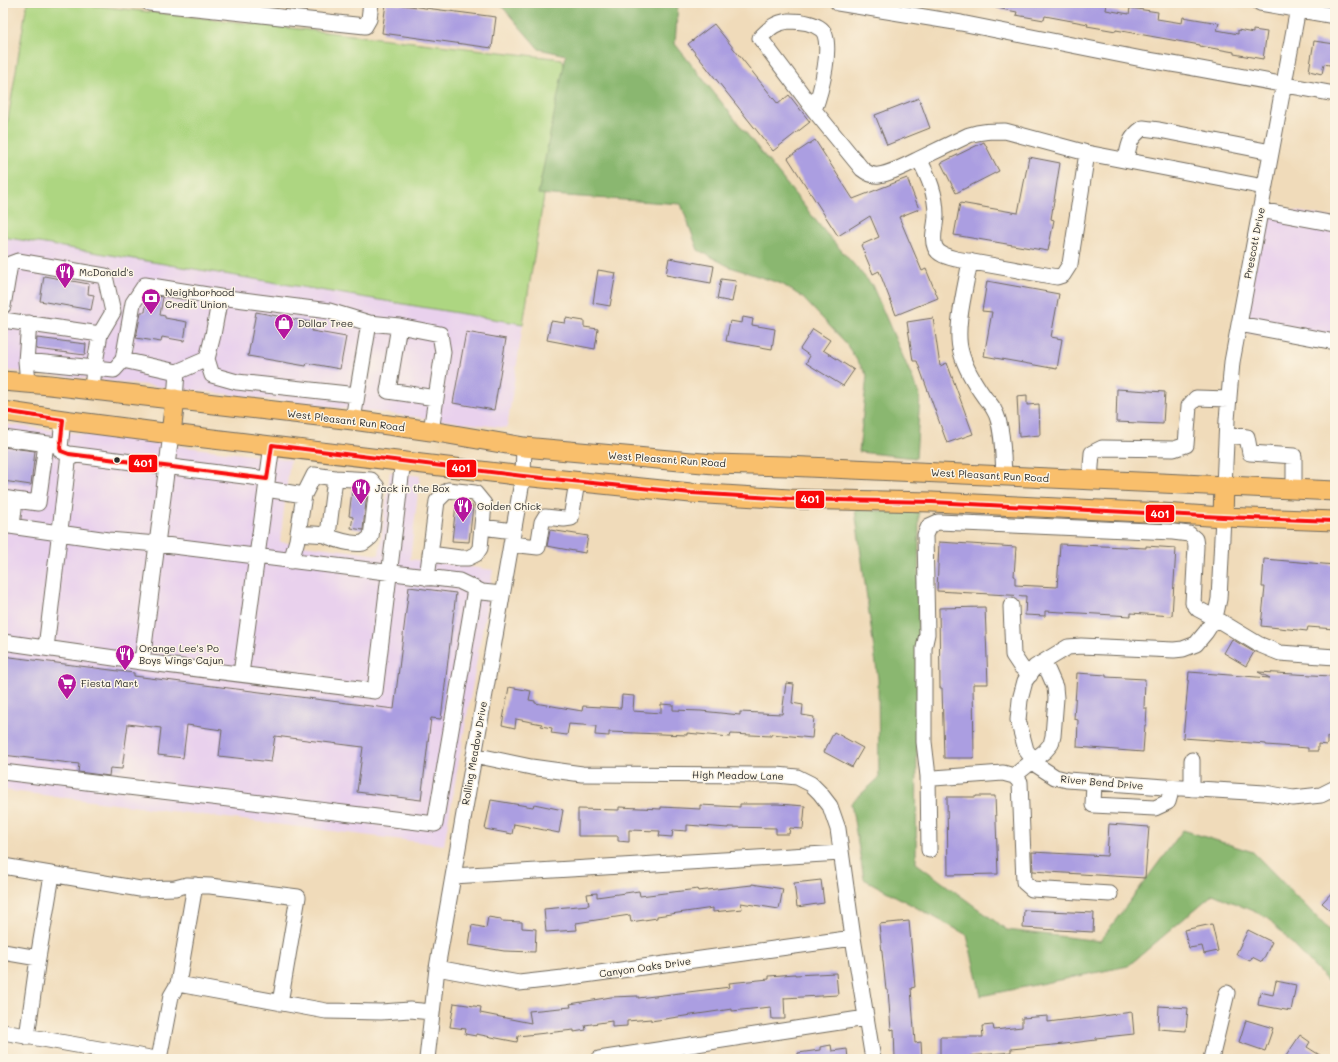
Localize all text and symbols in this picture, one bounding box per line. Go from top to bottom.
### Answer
street label: Prescott Drive [1240,206,1268,280]
restaurant icon: McDonald's [54,261,76,289]
place label: McDonald's [79,265,133,279]
place label: Neighborhood Credit Union [165,285,234,311]
bank icon: Neighborhood Credit Union [140,287,162,315]
shop icon: Dollar Tree [273,312,295,340]
place label: Dollar Tree [298,316,353,330]
street label: West Pleasant Run Road [286,406,406,434]
street label: West Pleasant Run Road [608,448,726,470]
line badge: 401 [128,454,158,473]
unlabelled marker [112,455,122,465]
text: 401 [134,455,152,470]
line badge: 401 [446,459,477,478]
text: 401 [452,460,470,475]
street label: West Pleasant Run Road [931,465,1049,485]
restaurant icon: Jack in the Box [350,477,372,505]
place label: Jack in the Box [375,481,450,495]
line badge: 401 [795,490,825,509]
text: 401 [801,491,819,506]
restaurant icon: Golden Chick [452,495,474,523]
place label: Golden Chick [477,499,541,513]
line badge: 401 [1145,504,1175,523]
text: 401 [1151,506,1169,521]
place label: Orange Lee's Po Boys Wings Cajun [139,641,223,667]
restaurant icon: Orange Lee's Po Boys Wings Cajun [114,643,136,671]
supermarket icon: Fiesta Mart [56,672,78,700]
place label: Fiesta Mart [81,676,138,690]
street label: Rolling Meadow Drive [458,700,490,806]
street label: High Meadow Lane [692,767,784,783]
street label: River Bend Drive [1060,771,1144,793]
street label: Canyon Oaks Drive [598,954,692,980]

